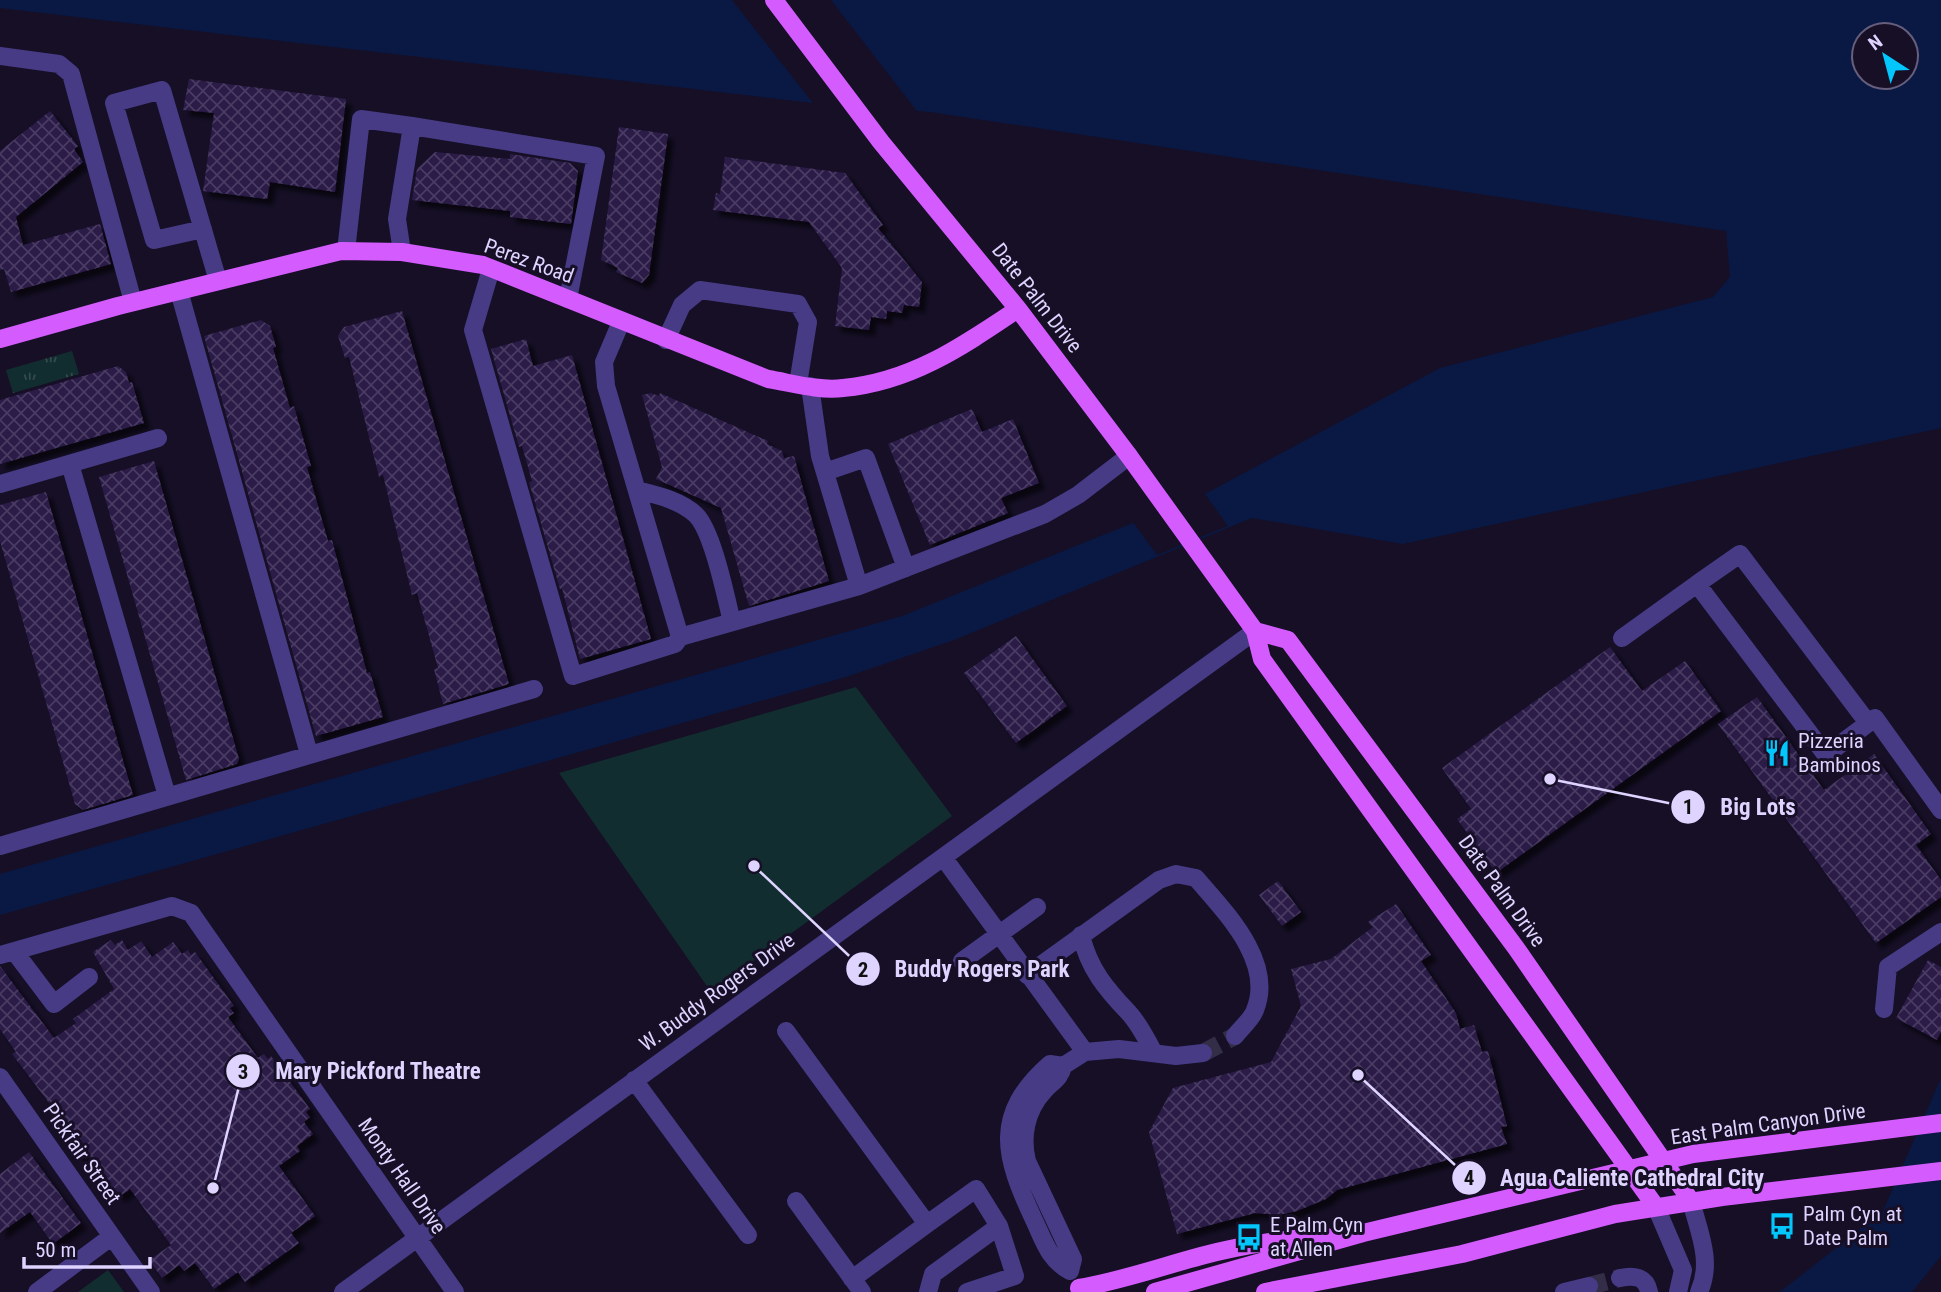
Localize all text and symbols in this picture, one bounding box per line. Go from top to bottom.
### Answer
north arrow [1850,21,1920,91]
text: N [1864,30,1887,55]
street label: Perez Road [481,234,577,288]
street label: Date Palm Drive [987,239,1087,357]
place label: Pizzeria Bambinos [1798,729,1881,777]
restaurant icon: Pizzeria Bambinos [1762,738,1792,768]
callout: Big Lots [1671,785,1809,829]
text: Big Lots [1720,794,1796,821]
text: 1 [1683,795,1693,819]
street label: Date Palm Drive [1454,831,1551,952]
street label: W. Buddy Rogers Drive [635,928,799,1056]
callout: Buddy Rogers Park [845,947,1083,991]
text: Buddy Rogers Park [894,956,1071,983]
text: 2 [858,958,868,982]
callout: Mary Pickford Theatre [226,1049,495,1093]
text: Mary Pickford Theatre [275,1058,481,1085]
text: 3 [238,1060,248,1084]
street label: East Palm Canyon Drive [1669,1098,1867,1150]
street label: Pickfair Street [38,1099,126,1209]
street label: Monty Hall Drive [353,1113,451,1239]
callout: Agua Caliente Cathedral City [1451,1156,1778,1200]
text: Agua Caliente Cathedral City [1500,1165,1765,1192]
text: 4 [1464,1166,1474,1190]
place label: Palm Cyn at Date Palm [1803,1202,1902,1250]
bus stop icon: Palm Cyn at Date Palm [1767,1211,1797,1241]
place label: E Palm Cyn at Allen [1270,1213,1363,1261]
bus stop icon: E Palm Cyn at Allen [1234,1222,1264,1252]
scale bar [24,1226,150,1270]
text: 50 m [35,1238,76,1262]

